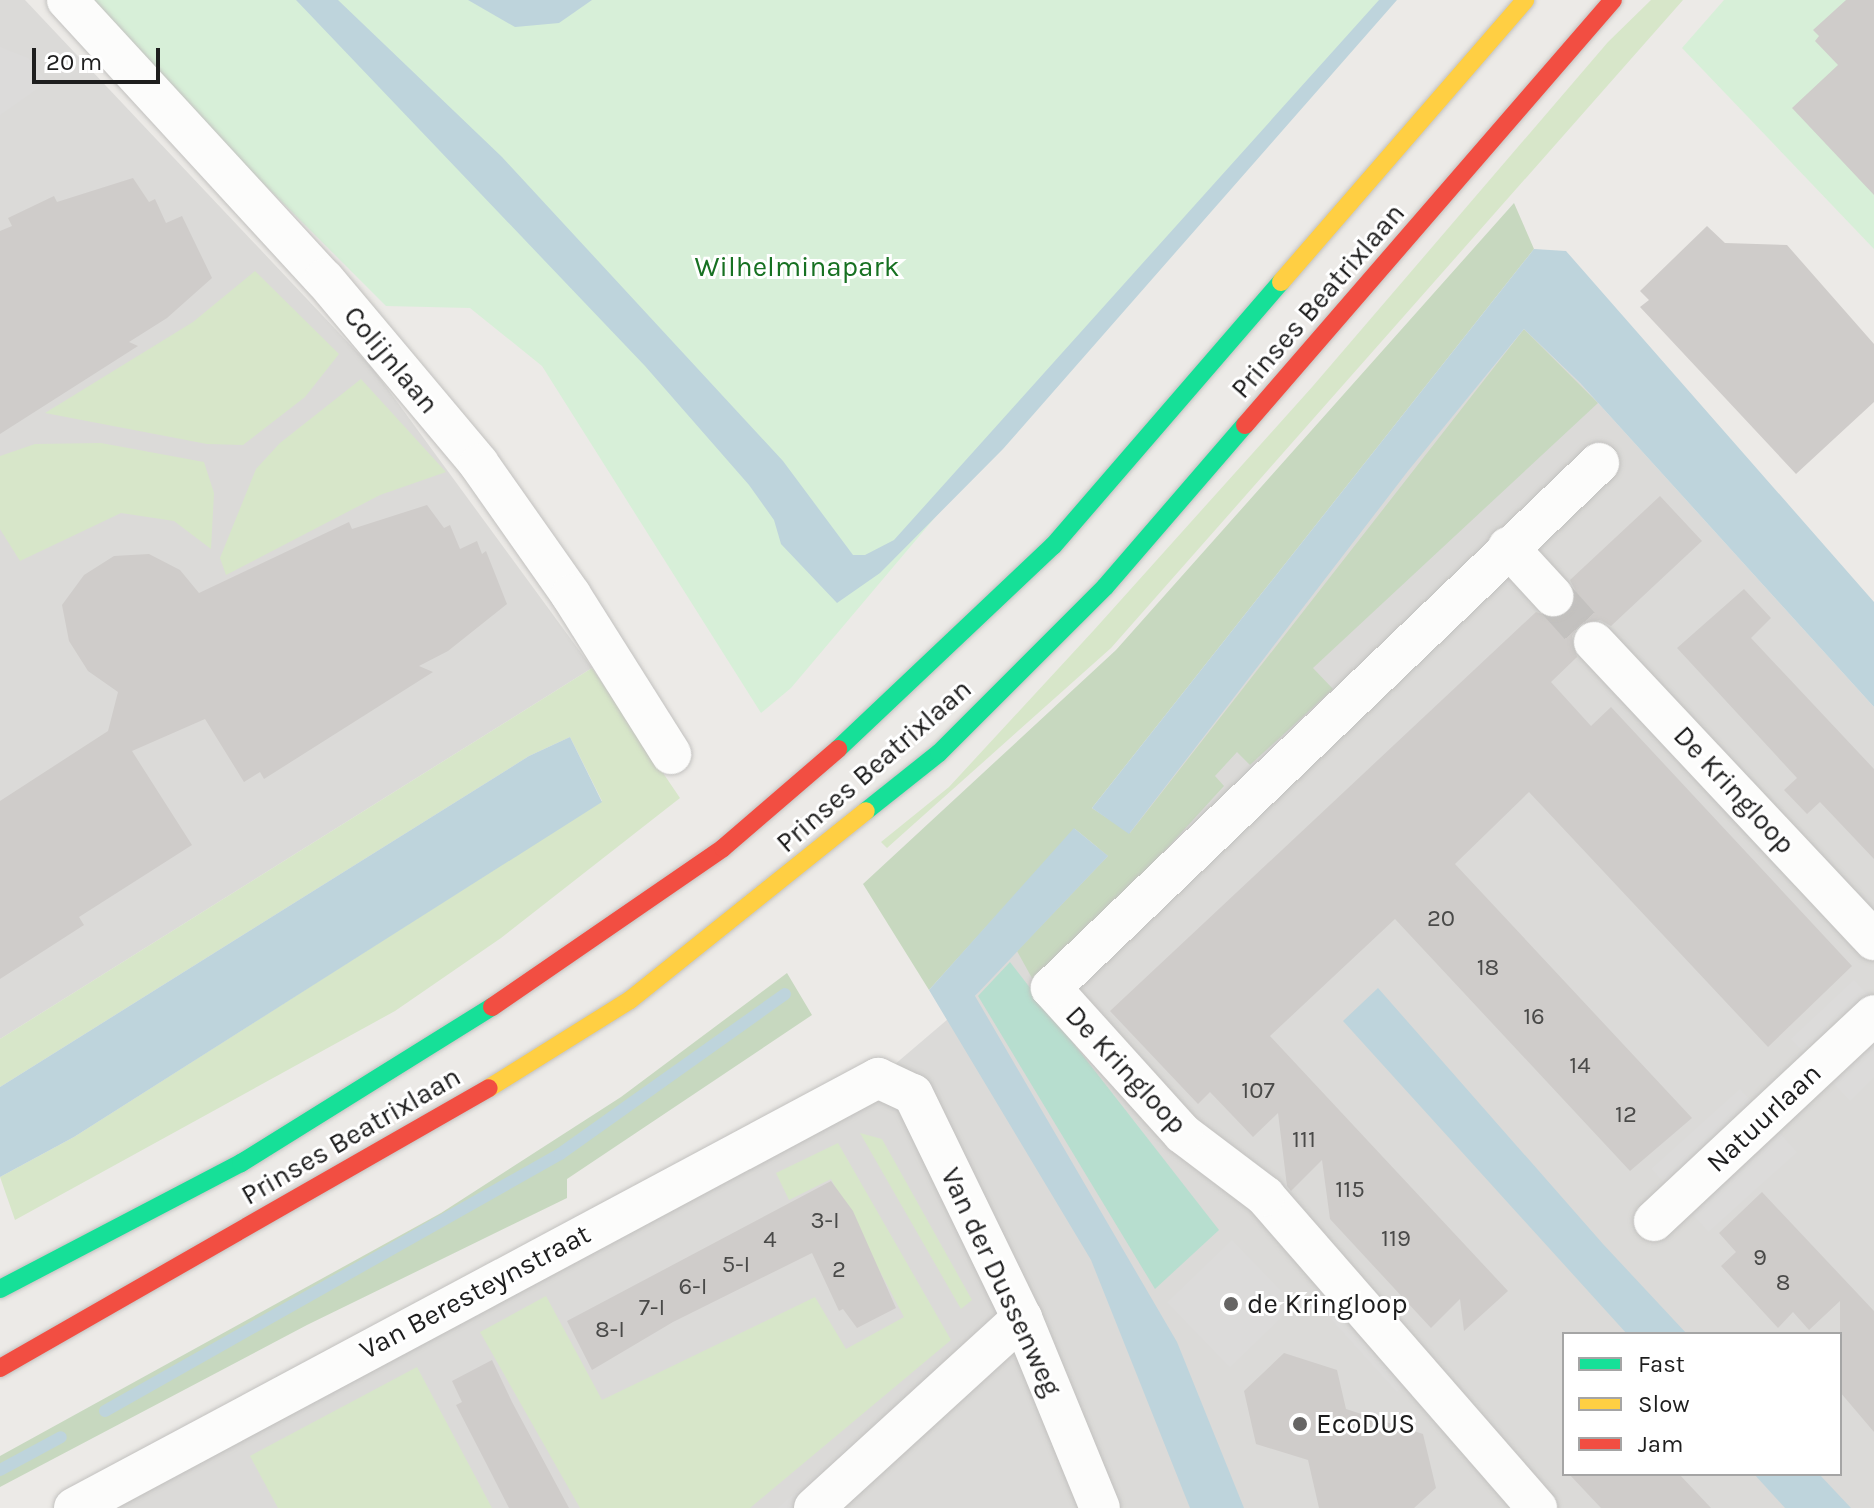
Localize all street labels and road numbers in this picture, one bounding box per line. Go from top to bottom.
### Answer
street label: Prinses Beatrixlaan [1224,197,1412,405]
street label: Colijnlaan [336,299,446,421]
street label: Prinses Beatrixlaan [770,672,978,860]
street label: De Kringloop [1666,719,1802,861]
street label: De Kringloop [1058,999,1194,1141]
street label: Natuurlaan [1700,1056,1828,1180]
street label: Prinses Beatrixlaan [235,1060,467,1212]
street label: Van der Dussenweg [933,1162,1069,1402]
street label: Van Beresteynstraat [354,1217,596,1367]

